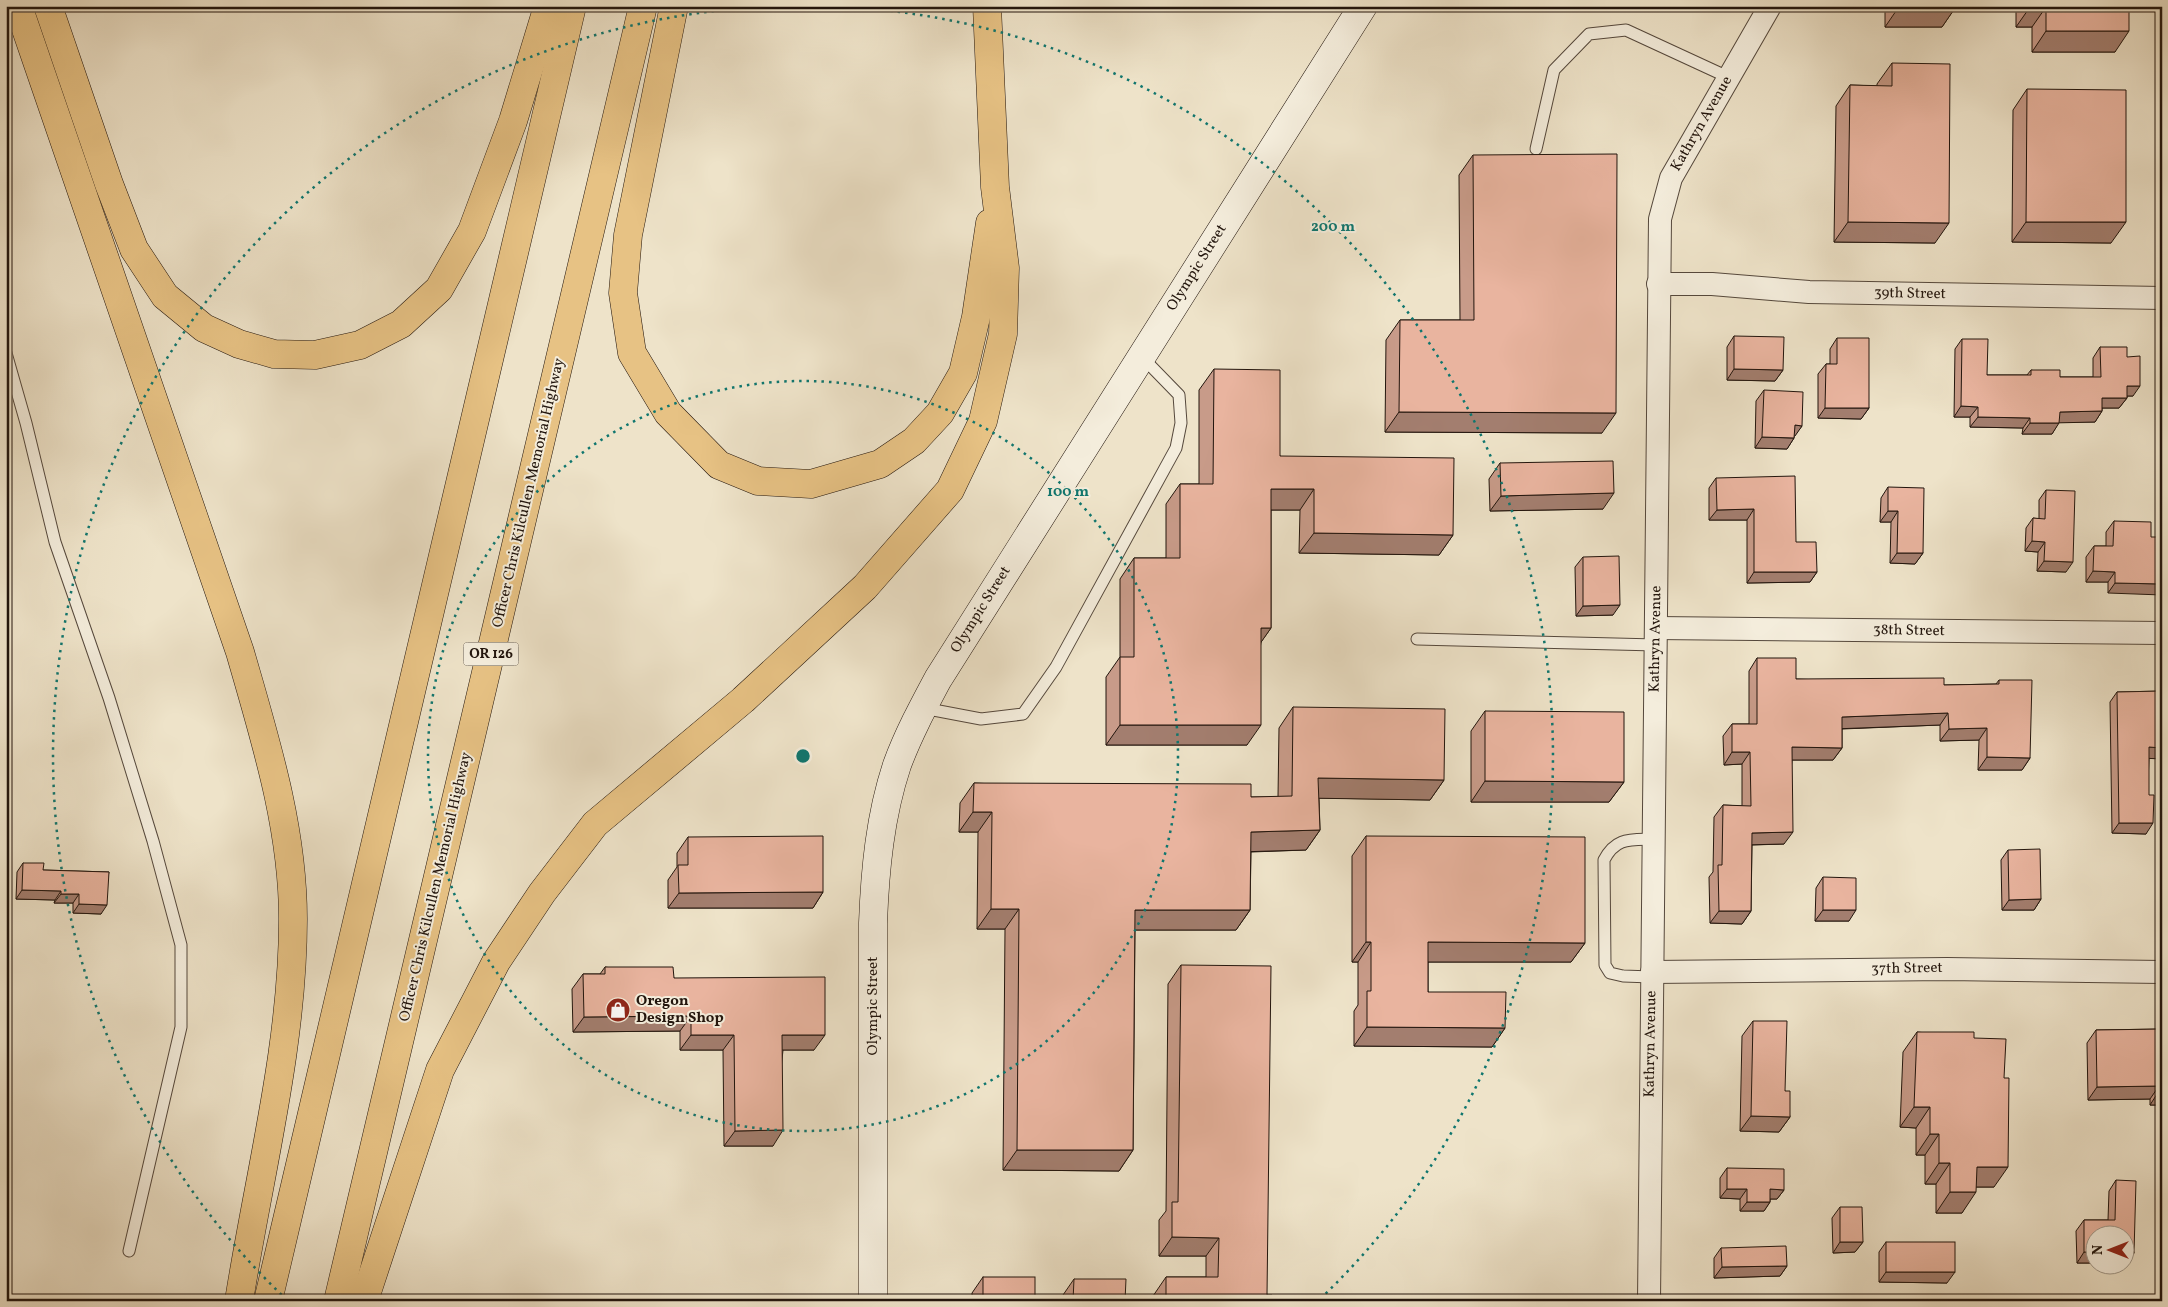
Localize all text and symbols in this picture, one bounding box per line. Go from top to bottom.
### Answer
street label: Kathryn Avenue [1666,72,1738,176]
text: 200 m [1311,217,1355,238]
street label: Olympic Street [1162,220,1232,316]
street label: 39th Street [1874,283,1946,305]
street label: Officer Chris Kilcullen Memorial Highway [488,356,570,630]
text: 100 m [1047,482,1090,503]
street label: Olympic Street [946,562,1016,658]
street label: Kathryn Avenue [1645,585,1667,693]
street label: 38th Street [1873,620,1945,642]
road number: OR 126 [464,642,518,666]
centre of rings [794,747,812,765]
street label: Officer Chris Kilcullen Memorial Highway [395,750,477,1024]
street label: Olympic Street [863,957,884,1055]
street label: 37th Street [1871,958,1943,980]
street label: Kathryn Avenue [1640,990,1662,1098]
place label: Oregon Design Shop [636,991,724,1029]
shop icon: Oregon Design Shop [605,997,631,1023]
north arrow [2086,1224,2136,1274]
text: N [2089,1245,2108,1255]

